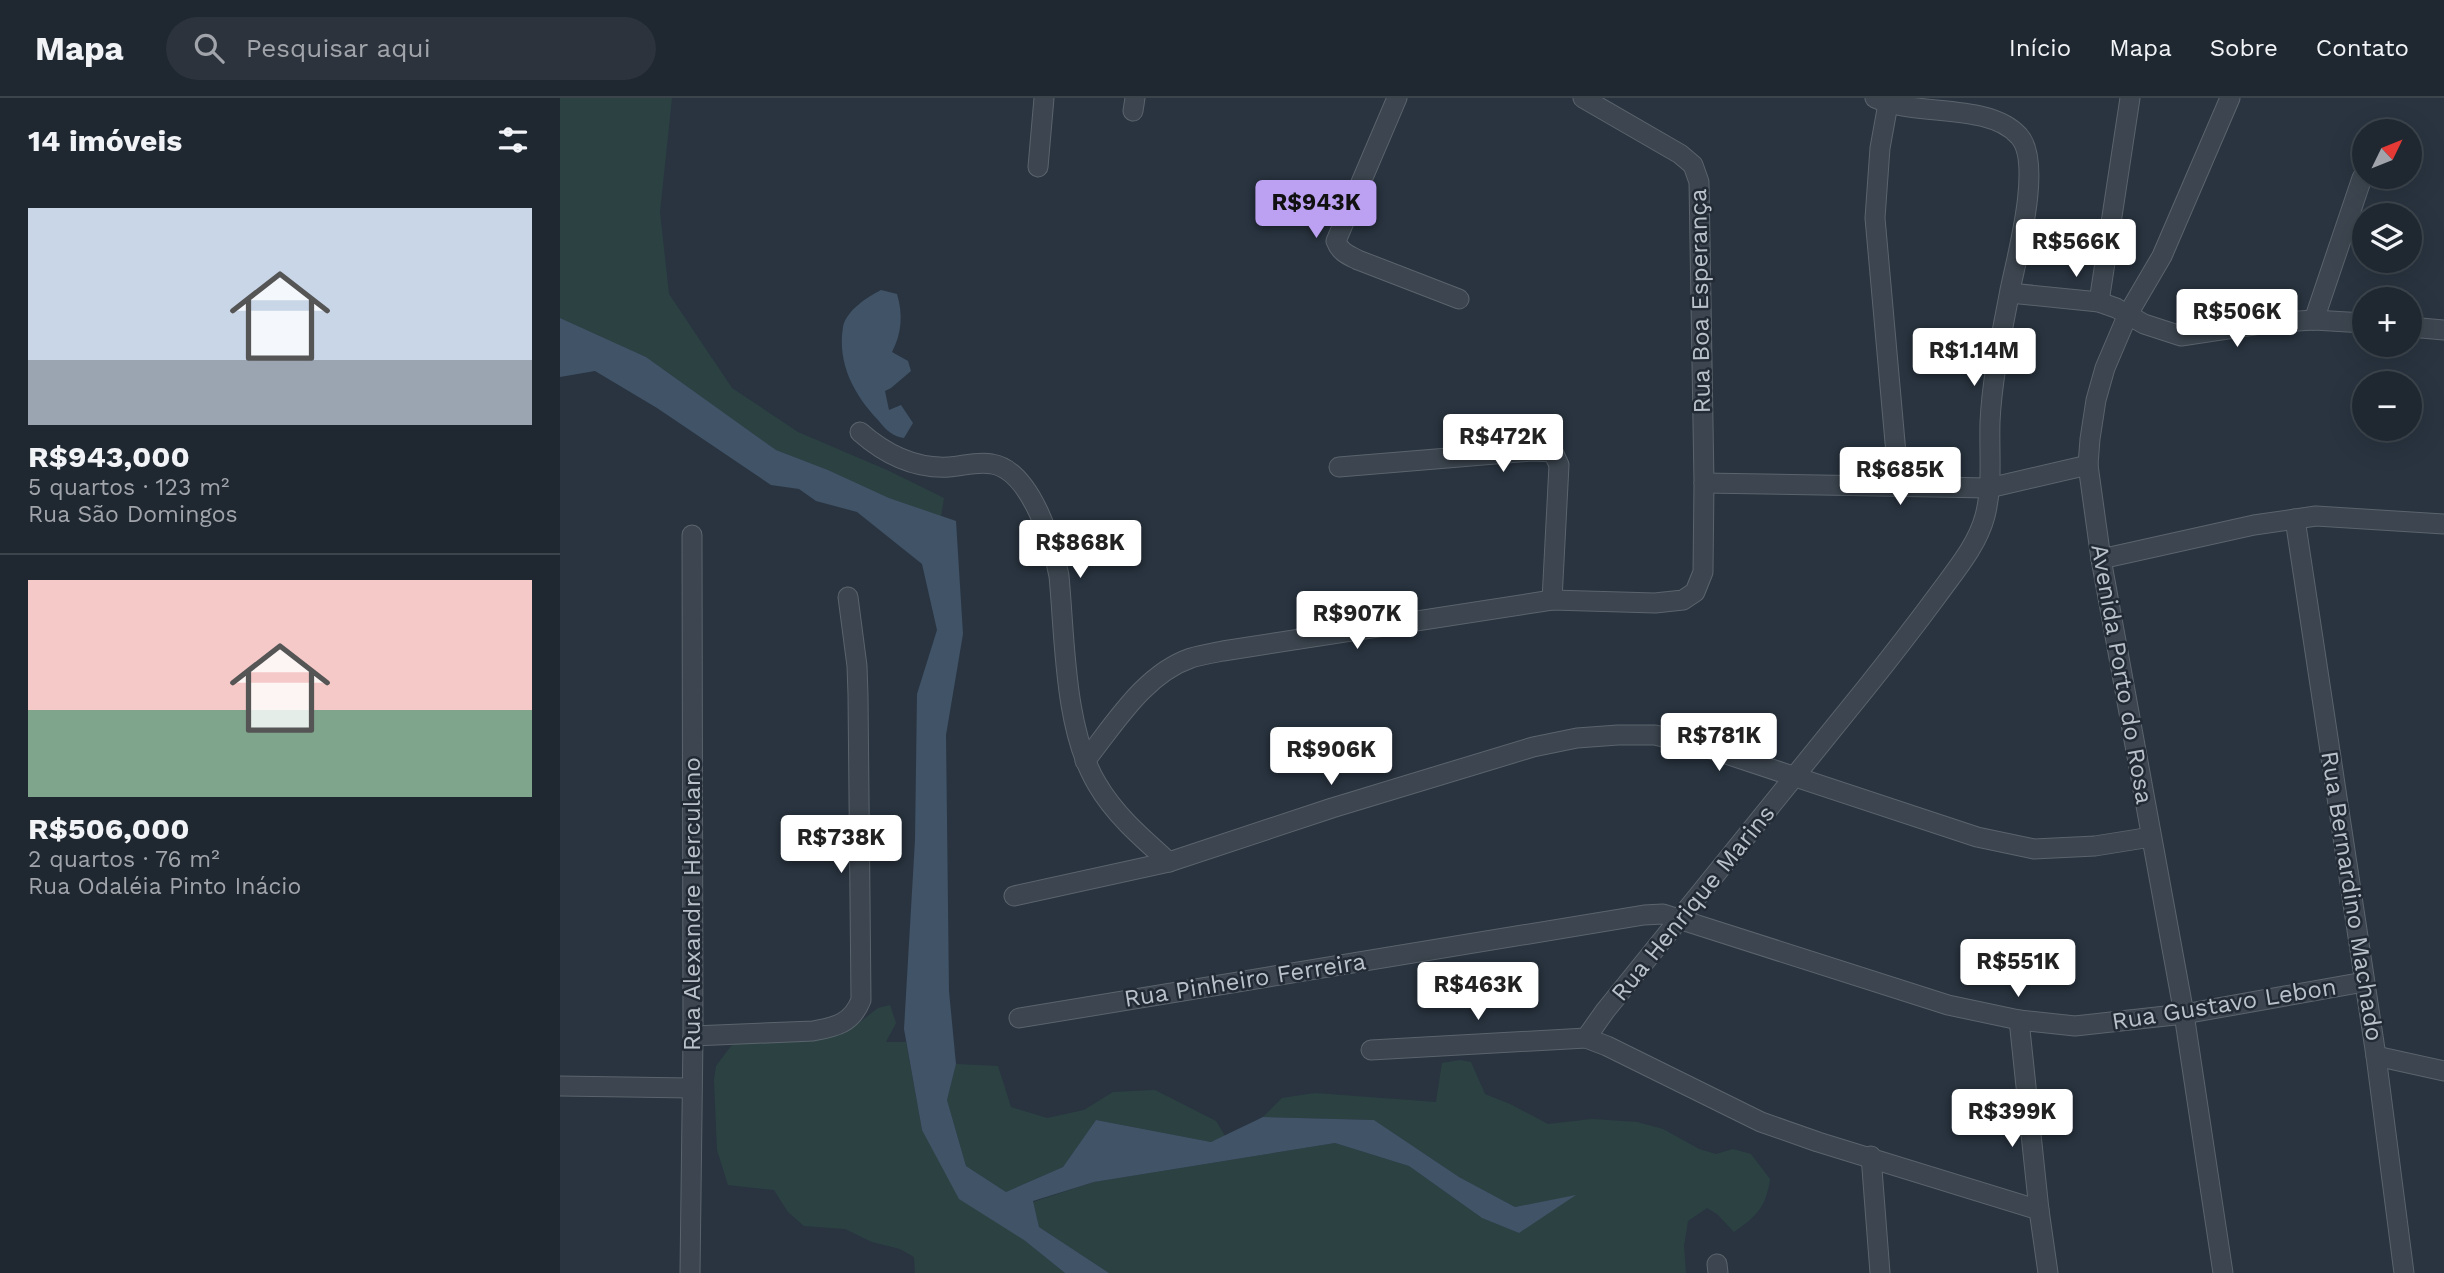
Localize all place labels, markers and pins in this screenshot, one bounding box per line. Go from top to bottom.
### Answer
pin: R$943K [1259,180,1373,240]
pin: R$566K [2019,220,2133,279]
pin: R$506K [2180,289,2294,349]
pin: R$1.14M [1909,328,2039,388]
pin: R$472K [1446,414,1560,474]
pin: R$685K [1843,448,1957,507]
pin: R$868K [1023,520,1137,580]
pin: R$907K [1300,592,1414,651]
pin: R$781K [1662,714,1776,773]
pin: R$906K [1274,728,1388,787]
pin: R$738K [784,816,898,875]
pin: R$551K [1961,940,2075,999]
pin: R$463K [1421,962,1535,1022]
pin: R$399K [1955,1090,2069,1149]

